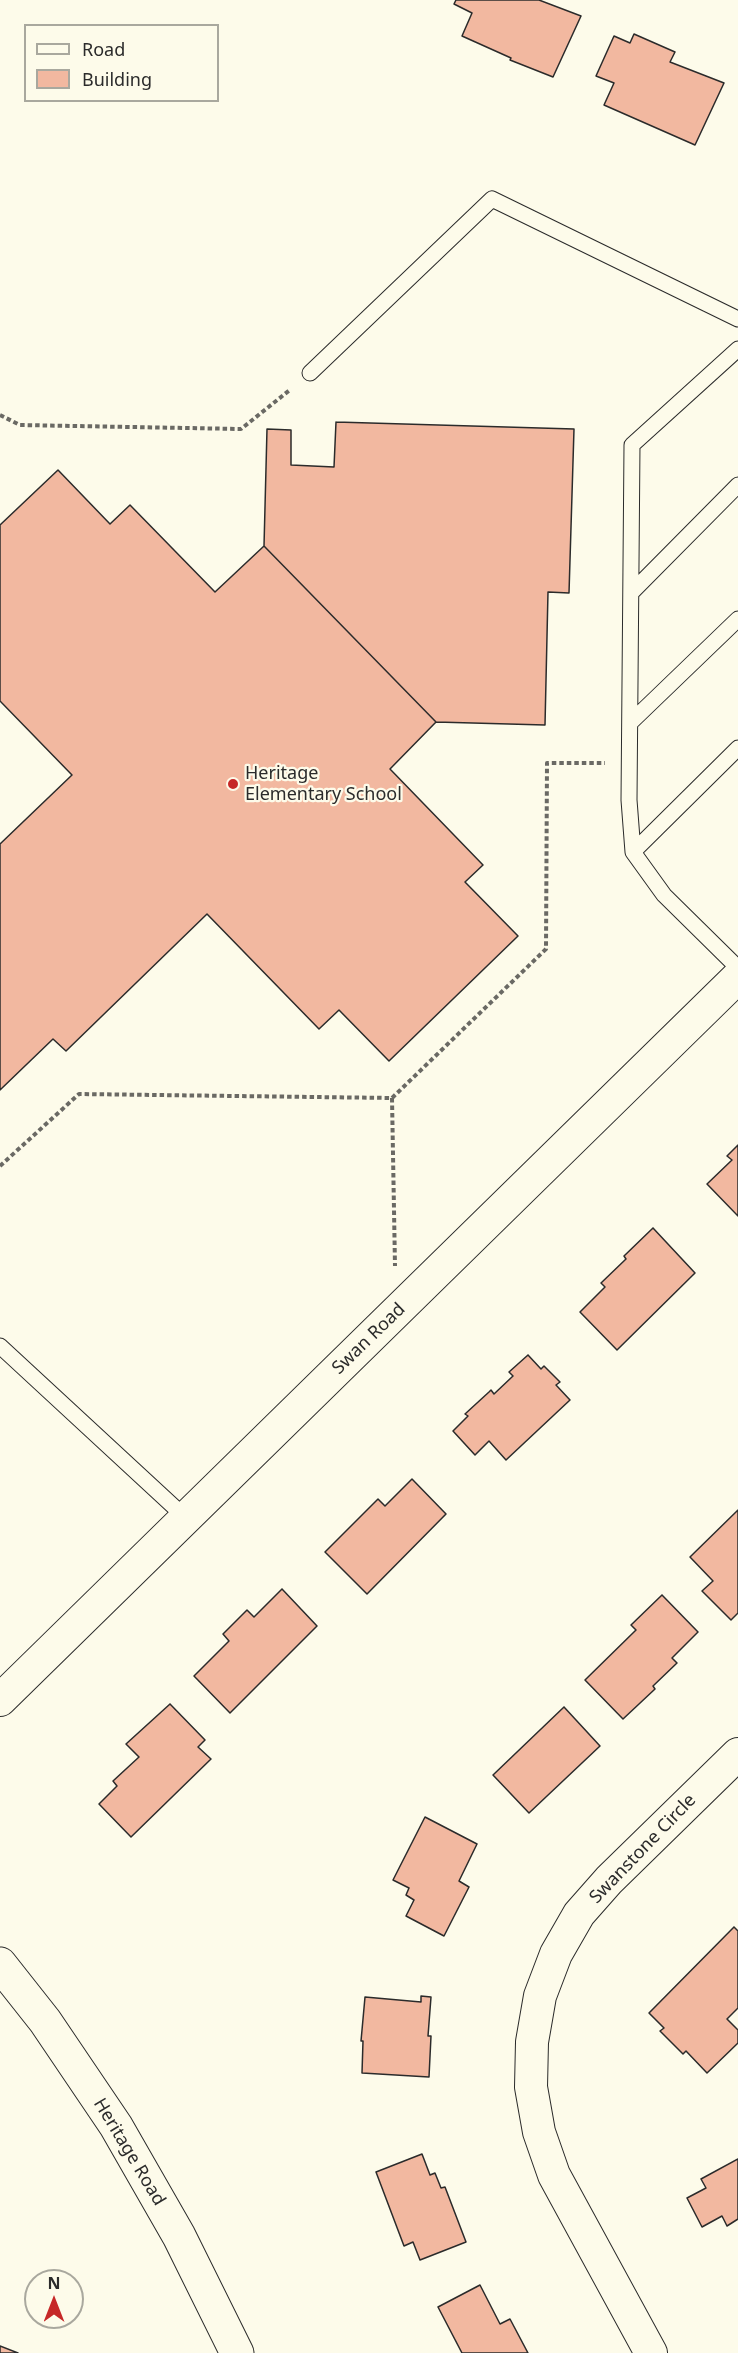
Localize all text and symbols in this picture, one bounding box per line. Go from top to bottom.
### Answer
legend [24,24,219,102]
text: Road [82,37,125,61]
text: Building [82,67,152,91]
place label: Heritage Elementary School [245,763,402,806]
marker: Heritage Elementary School [226,777,240,791]
street label: Swan Road [328,1299,410,1379]
street label: Swanstone Circle [585,1790,701,1908]
street label: Heritage Road [89,2094,169,2210]
north arrow [24,2269,84,2329]
text: N [47,2272,61,2294]

